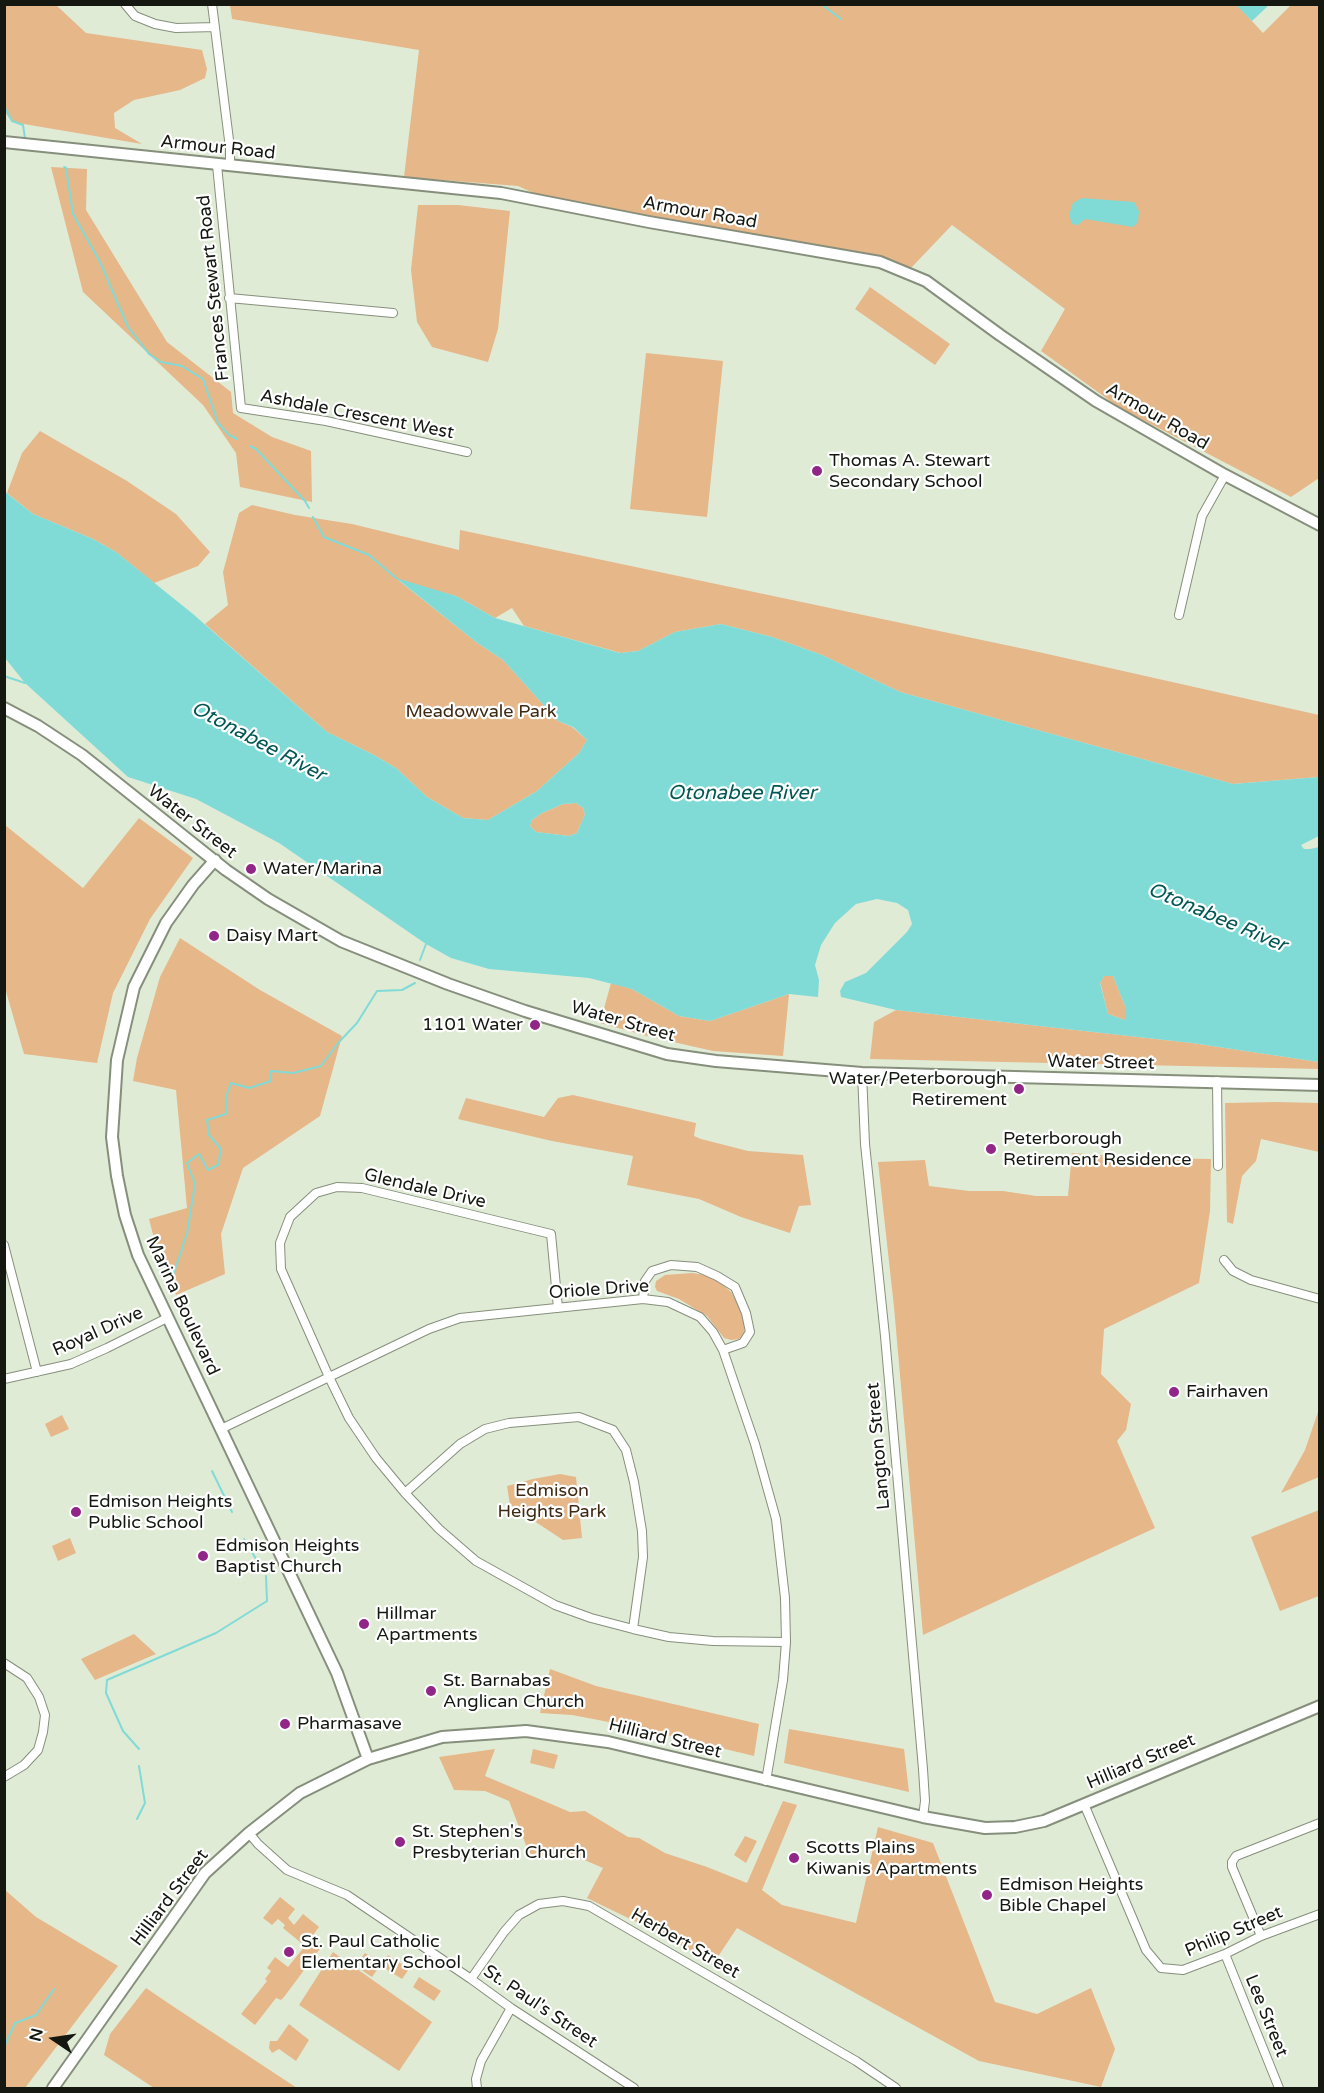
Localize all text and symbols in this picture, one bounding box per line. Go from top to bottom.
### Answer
street label: Armour Road [159,131,277,165]
street label: Armour Road [641,192,759,234]
street label: Frances Stewart Road [193,194,235,382]
street label: Armour Road [1102,379,1212,455]
street label: Ashdale Crescent West [258,386,456,444]
place label: Thomas A. Stewart Secondary School [829,450,990,492]
marker: Thomas A. Stewart Secondary School [810,464,824,478]
water label: Otonabee River [187,697,329,787]
park label: Meadowvale Park [405,701,557,723]
street label: Water Street [143,780,241,864]
water label: Otonabee River [668,782,816,806]
place label: Water/Marina [263,858,382,880]
marker: Water/Marina [244,862,258,876]
water label: Otonabee River [1144,878,1290,958]
place label: Daisy Mart [226,925,318,947]
marker: Daisy Mart [207,929,221,943]
street label: Water Street [568,997,678,1047]
place label: 1101 Water [422,1014,523,1036]
marker: 1101 Water [528,1018,542,1032]
street label: Water Street [1047,1051,1155,1075]
place label: Water/Peterborough Retirement [829,1068,1007,1110]
marker: Water/Peterborough Retirement [1012,1082,1026,1096]
place label: Peterborough Retirement Residence [1003,1128,1192,1170]
marker: Peterborough Retirement Residence [984,1142,998,1156]
street label: Glendale Drive [362,1164,488,1214]
street label: Marina Boulevard [140,1233,224,1379]
street label: Oriole Drive [548,1276,650,1304]
street label: Royal Drive [49,1302,147,1362]
place label: Fairhaven [1186,1381,1269,1403]
street label: Langton Street [863,1382,895,1510]
marker: Fairhaven [1167,1385,1181,1399]
park label: Edmison Heights Park [498,1480,606,1522]
place label: Edmison Heights Public School [88,1491,232,1534]
marker: Edmison Heights Public School [69,1505,83,1519]
place label: Edmison Heights Baptist Church [215,1535,359,1578]
marker: Edmison Heights Baptist Church [196,1549,210,1563]
place label: Hillmar Apartments [376,1603,478,1646]
marker: Hillmar Apartments [357,1617,371,1631]
place label: St. Barnabas Anglican Church [443,1670,584,1712]
marker: St. Barnabas Anglican Church [424,1684,438,1698]
place label: Pharmasave [297,1713,402,1735]
street label: Hilliard Street [606,1715,724,1763]
marker: Pharmasave [278,1717,292,1731]
street label: Hilliard Street [1084,1729,1198,1795]
place label: St. Stephen's Presbyterian Church [412,1821,586,1864]
marker: St. Stephen's Presbyterian Church [393,1835,407,1849]
place label: Scotts Plains Kiwanis Apartments [806,1837,977,1880]
street label: Hilliard Street [127,1845,213,1951]
marker: Scotts Plains Kiwanis Apartments [787,1851,801,1865]
place label: Edmison Heights Bible Chapel [999,1874,1143,1916]
marker: Edmison Heights Bible Chapel [980,1888,994,1902]
street label: Philip Street [1182,1902,1286,1962]
street label: Herbert Street [627,1904,743,1984]
place label: St. Paul Catholic Elementary School [301,1931,461,1974]
marker: St. Paul Catholic Elementary School [282,1945,296,1959]
street label: St. Paul's Street [479,1961,601,2053]
street label: Lee Street [1240,1972,1292,2060]
north arrow [24,2009,84,2069]
text: N [25,2026,48,2043]

